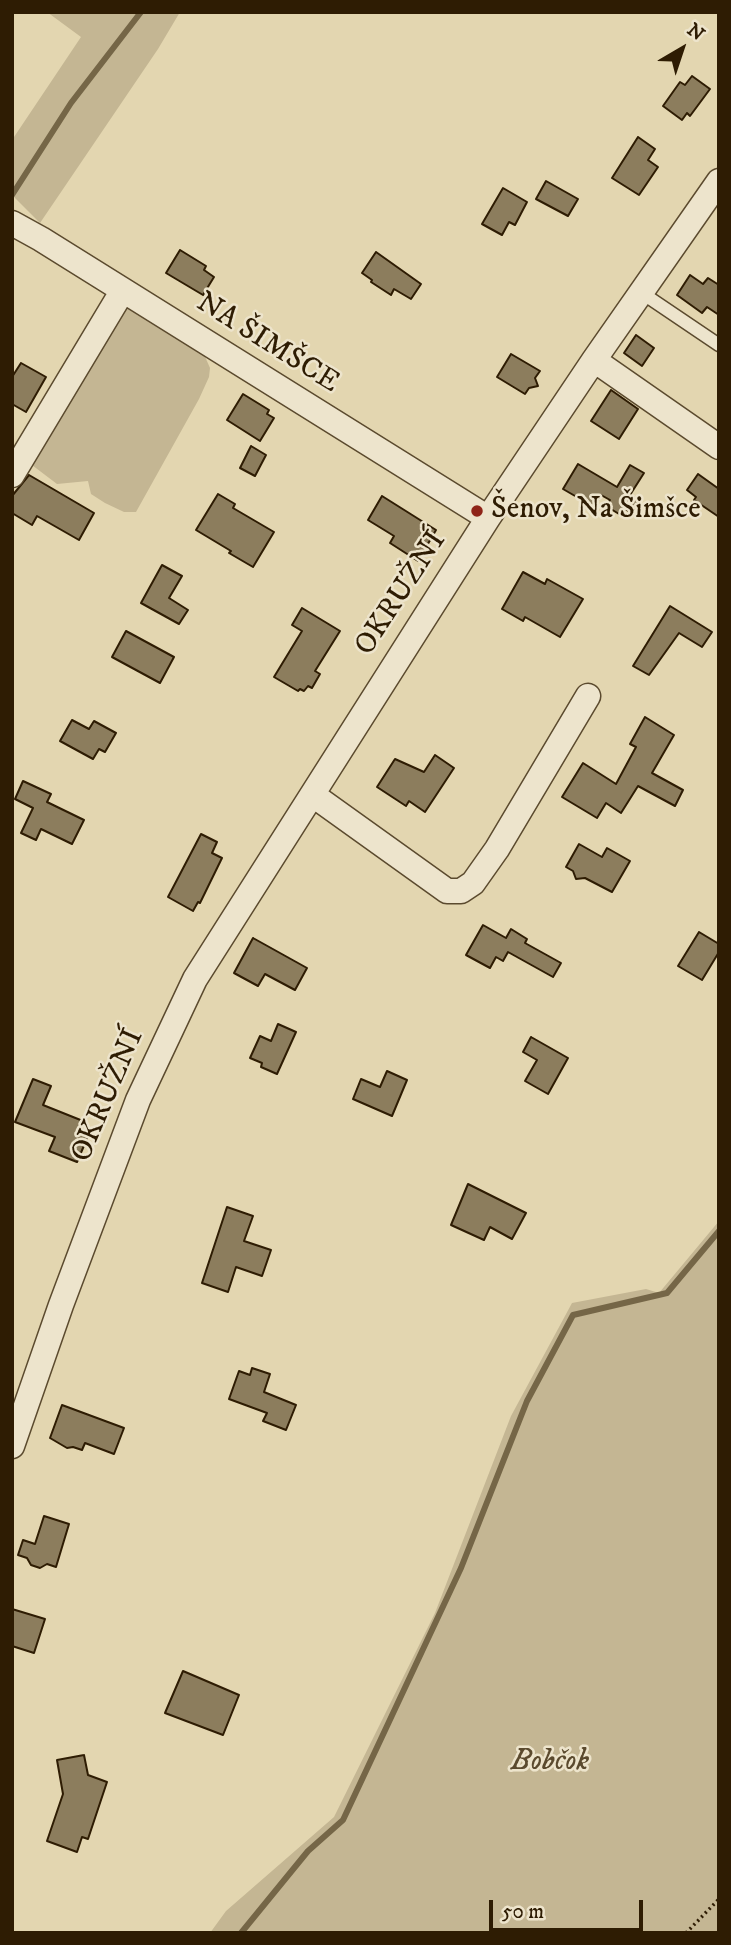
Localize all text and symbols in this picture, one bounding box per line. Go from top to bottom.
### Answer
north arrow [647,14,717,84]
text: N [682,18,709,46]
street label: NA ŠIMŠCE [189,286,345,402]
place label: Šenov, Na Šimšce [491,493,701,529]
marker: Šenov, Na Šimšce [469,503,485,519]
street label: OKRUŽNÍ [349,525,455,663]
street label: OKRUŽNÍ [65,1024,153,1168]
park label: Bobčok [511,1745,589,1781]
scale bar [493,1885,647,1929]
text: 50 m [502,1899,544,1925]

